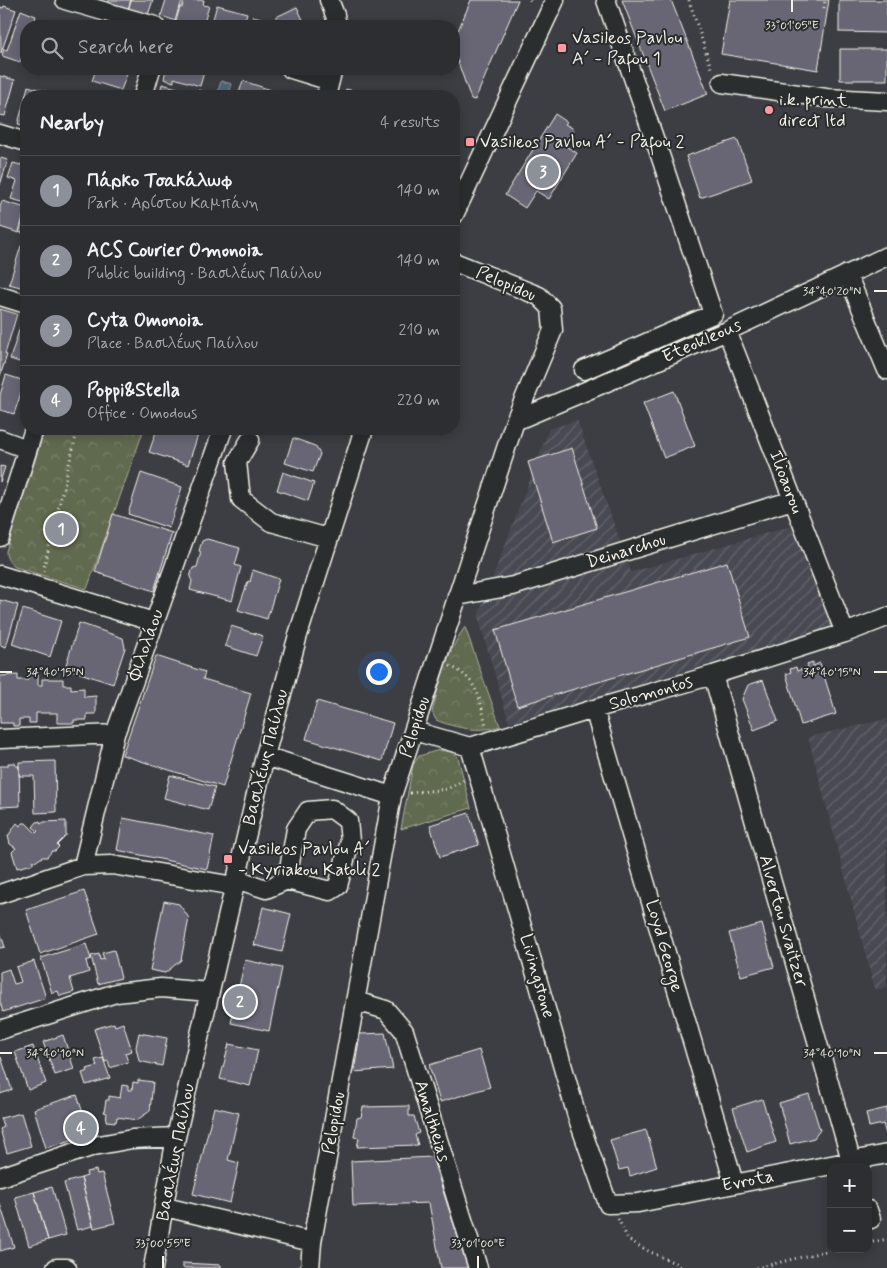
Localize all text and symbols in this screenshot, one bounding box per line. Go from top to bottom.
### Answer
text: 33°01'05"E [765,18,819,34]
search box [20,20,460,75]
place label: Vasileos Pavlou A´ - Pafou 1 [572,26,682,73]
icon: search [38,34,66,62]
text: Search here [78,35,174,60]
marker: Vasileos Pavlou A´ - Pafou 1 [556,42,568,54]
place label: i.k. print direct ltd [779,88,848,133]
marker: i.k. print direct ltd [763,104,775,116]
text: Nearby [40,109,104,137]
text: 4 results [380,112,440,133]
place label: Vasileos Pavlou A´ - Pafou 2 [480,130,685,156]
marker: Vasileos Pavlou A´ - Pafou 2 [464,136,476,148]
pin: 3 [527,153,559,191]
text: Πάρκο Τσακάλωφ [87,168,233,193]
text: 1 [52,180,60,201]
text: 140 m [396,180,440,201]
text: Park · Αρίστου Καμπάνη [87,193,259,214]
text: ACS Courier Omonoia [87,238,263,263]
text: 2 [52,250,60,271]
text: 140 m [396,250,440,271]
street label: Pelopidou [472,261,540,307]
text: Public building · Βασιλέως Παύλου [87,263,321,284]
text: 34°40'20"N [803,284,861,300]
text: Cyta Omonoia [87,308,203,333]
street label: Eteokleous [659,313,745,369]
text: 3 [52,320,60,341]
text: 210 m [399,320,440,341]
text: Place · Βασιλέως Παύλου [87,333,258,354]
text: Poppi&Stella [87,378,180,403]
text: 4 [51,390,61,411]
text: 220 m [397,390,440,411]
text: Office · Omodous [87,403,197,424]
street label: Ilioaorou [763,447,809,517]
pin: 1 [45,510,77,548]
street label: Deinarchou [583,528,669,574]
street label: Φιλολάου [122,606,170,685]
your location [366,659,392,685]
text: 34°40'15"N [26,665,84,681]
text: 34°40'15"N [803,665,861,681]
street label: Solomontos [606,670,696,716]
street label: Βασιλέως Παύλου [237,686,294,827]
street label: Pelopidou [394,693,436,761]
place label: Vasileos Pavlou A´ - Kyriakou Katoli 2 [238,837,381,882]
street label: Alvertou Svaitzer [753,852,813,990]
marker: Vasileos Pavlou A´ - Kyriakou Katoli 2 [222,853,234,865]
street label: Loyd George [638,897,689,995]
street label: Livingstone [513,931,561,1021]
pin: 2 [224,983,256,1021]
text: 34°40'10"N [26,1046,84,1062]
text: 34°40'10"N [803,1046,861,1062]
street label: Amaltheias [408,1077,456,1165]
street label: Βασιλέως Παύλου [150,1081,201,1223]
street label: Pelopidou [317,1090,351,1156]
pin: 4 [65,1109,97,1147]
map controls [827,1163,872,1253]
button: + [827,1163,872,1208]
street label: Evrota [720,1164,776,1198]
button: − [827,1208,872,1253]
text: 33°00'55"E [135,1236,191,1252]
text: 33°01'00"E [451,1236,505,1252]

